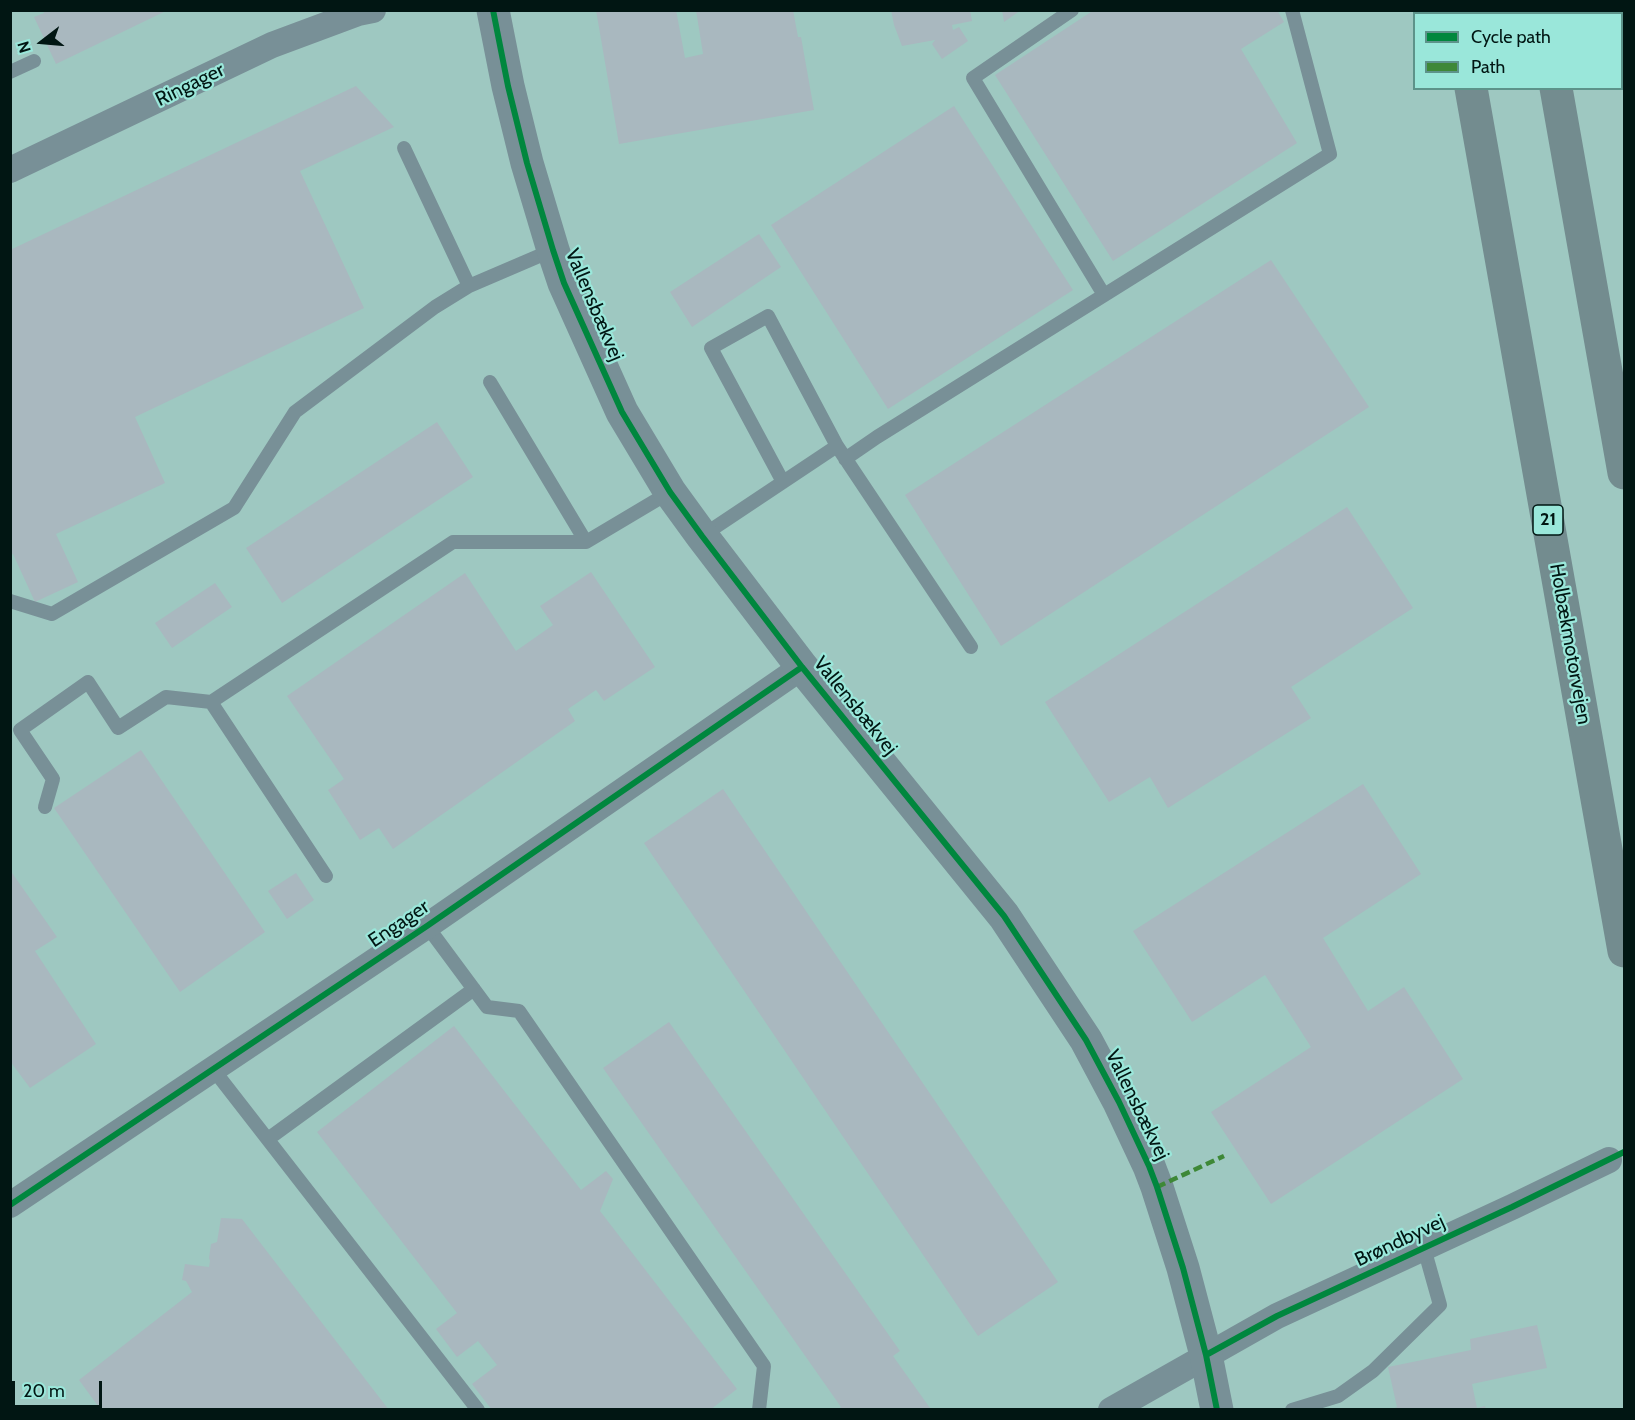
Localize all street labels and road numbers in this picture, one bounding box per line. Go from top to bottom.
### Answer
street label: Ringager [152,58,228,112]
street label: Vallensbækvej [560,245,628,365]
road number: 21 [1533,505,1563,535]
street label: Holbækmotorvejen [1544,562,1596,726]
street label: Vallensbækvej [808,652,902,760]
street label: Engager [364,895,434,953]
street label: Vallensbækvej [1100,1046,1174,1164]
street label: Brøndbyvej [1351,1210,1449,1272]

